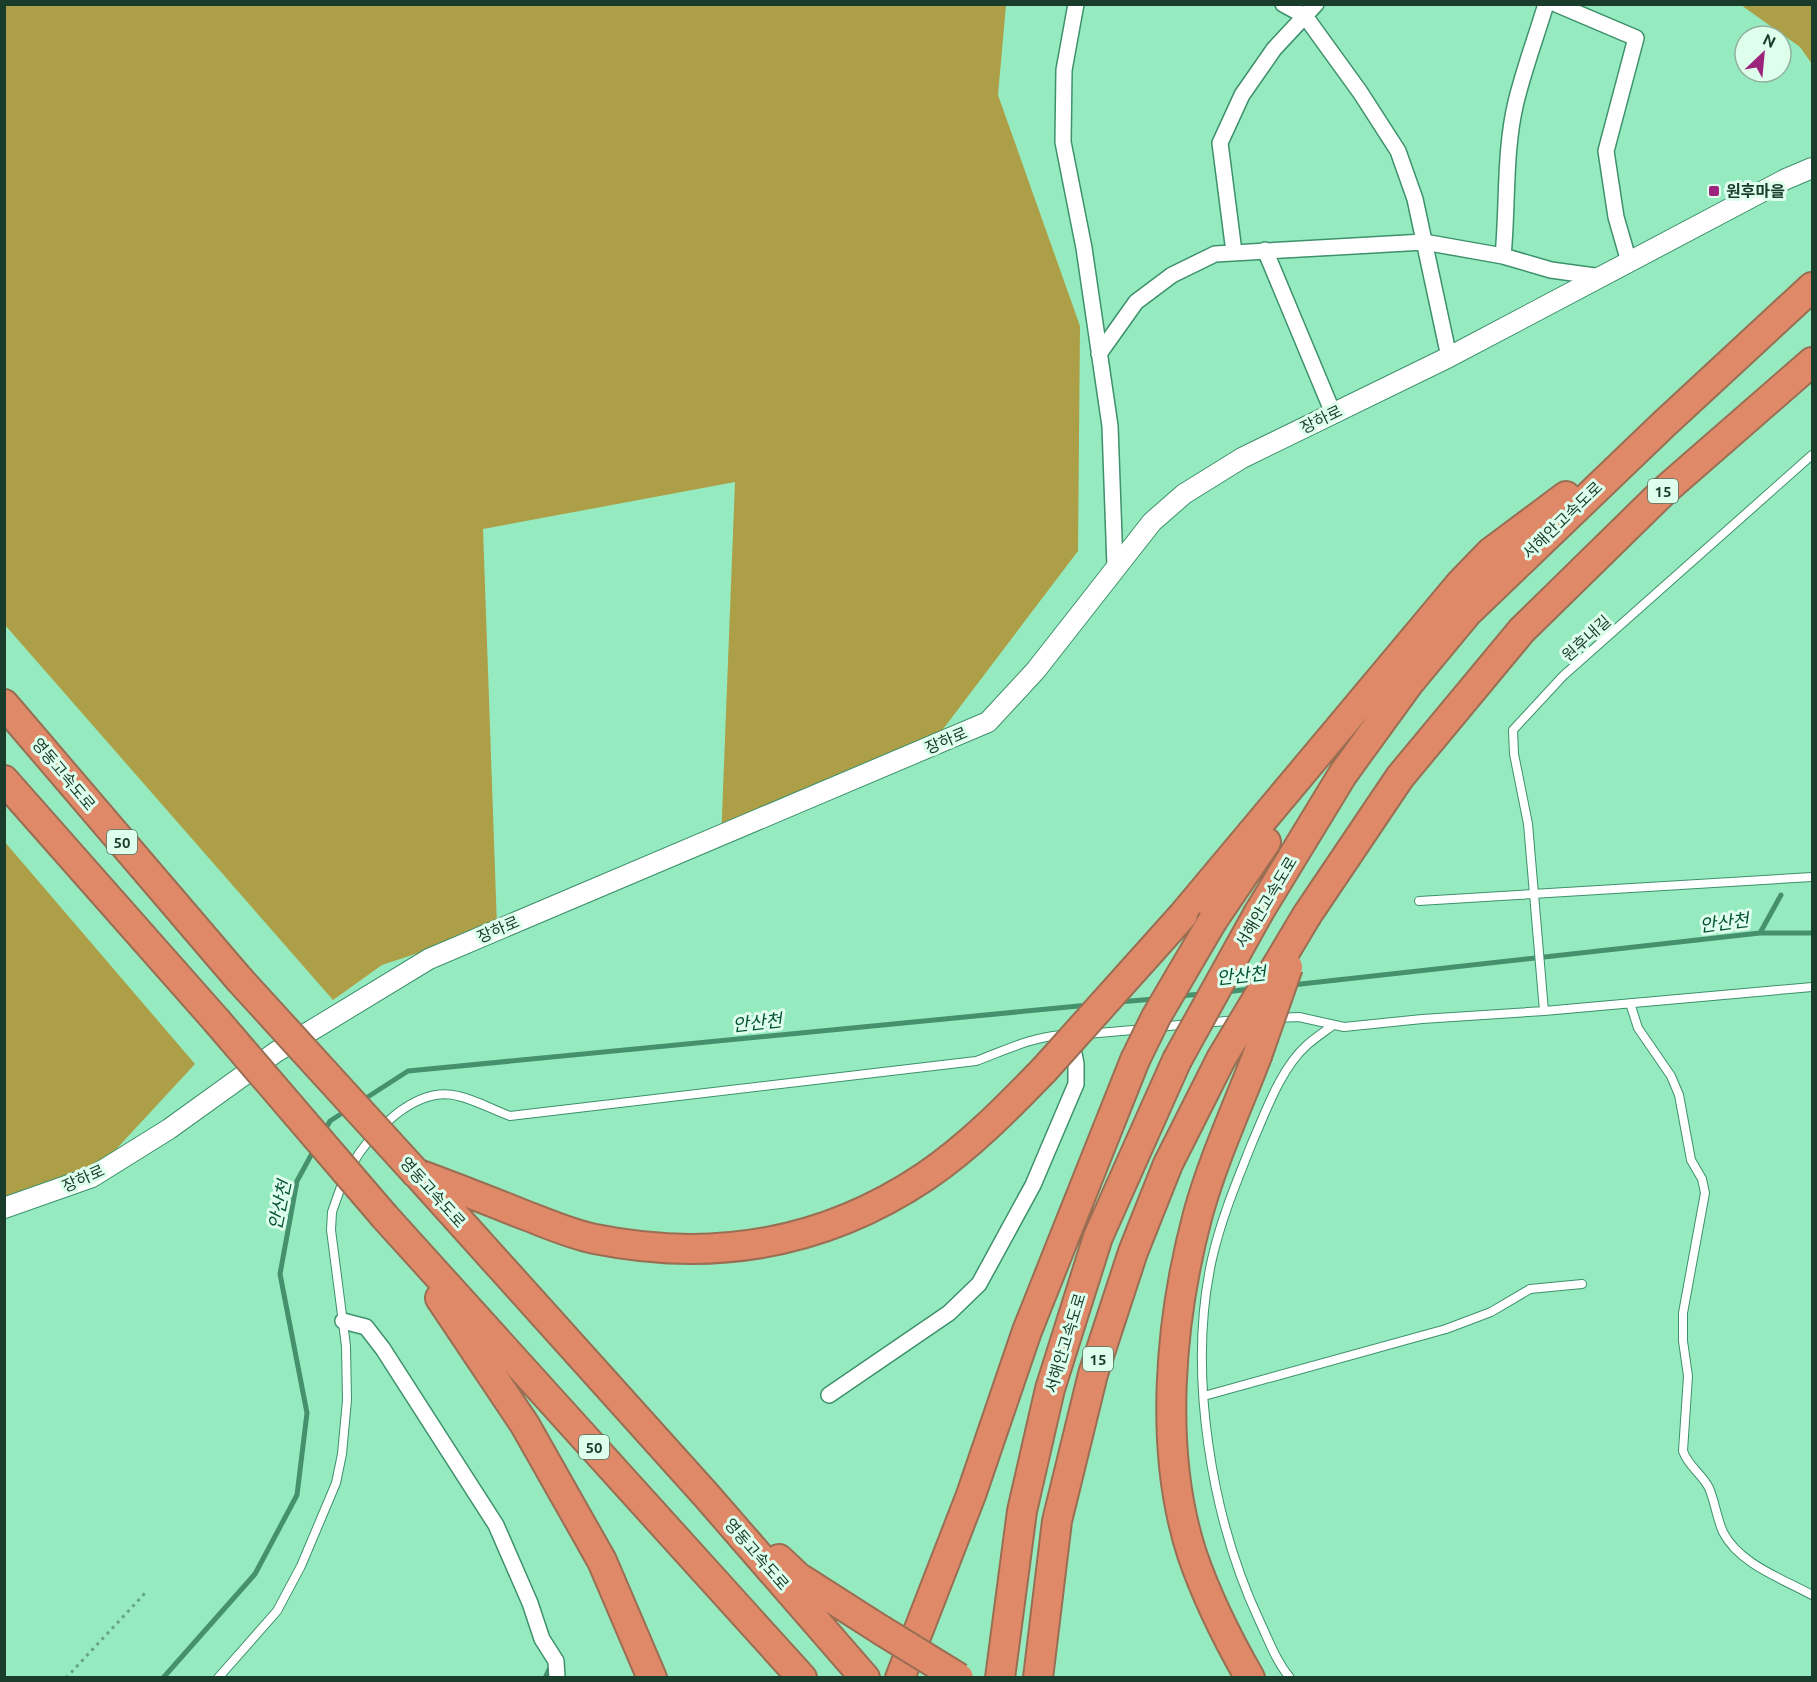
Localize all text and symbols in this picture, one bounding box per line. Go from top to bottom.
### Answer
north arrow [1733,24,1793,84]
text: N [1760,30,1779,51]
place label: 원후마을 [1726,182,1785,200]
marker: 원후마을 [1707,184,1721,198]
street label: 장하로 [1297,401,1345,437]
street label: 서해안고속도로 [1519,478,1606,562]
road number: 15 [1648,479,1678,503]
street label: 원후내길 [1558,612,1614,664]
street label: 장하로 [922,723,970,757]
street label: 영동고속도로 [29,734,99,814]
road number: 50 [107,830,137,854]
street label: 서해안고속도로 [1232,853,1300,951]
water label: 안산천 [1698,909,1752,935]
street label: 장하로 [474,912,522,946]
water label: 안산천 [1215,962,1269,988]
water label: 안산천 [731,1009,785,1035]
street label: 영동고속도로 [397,1153,469,1231]
street label: 장하로 [59,1161,107,1195]
water label: 안산천 [264,1176,294,1231]
street label: 서해안고속도로 [1041,1291,1089,1395]
road number: 15 [1083,1347,1113,1371]
road number: 50 [579,1435,609,1459]
street label: 영동고속도로 [721,1515,793,1593]

